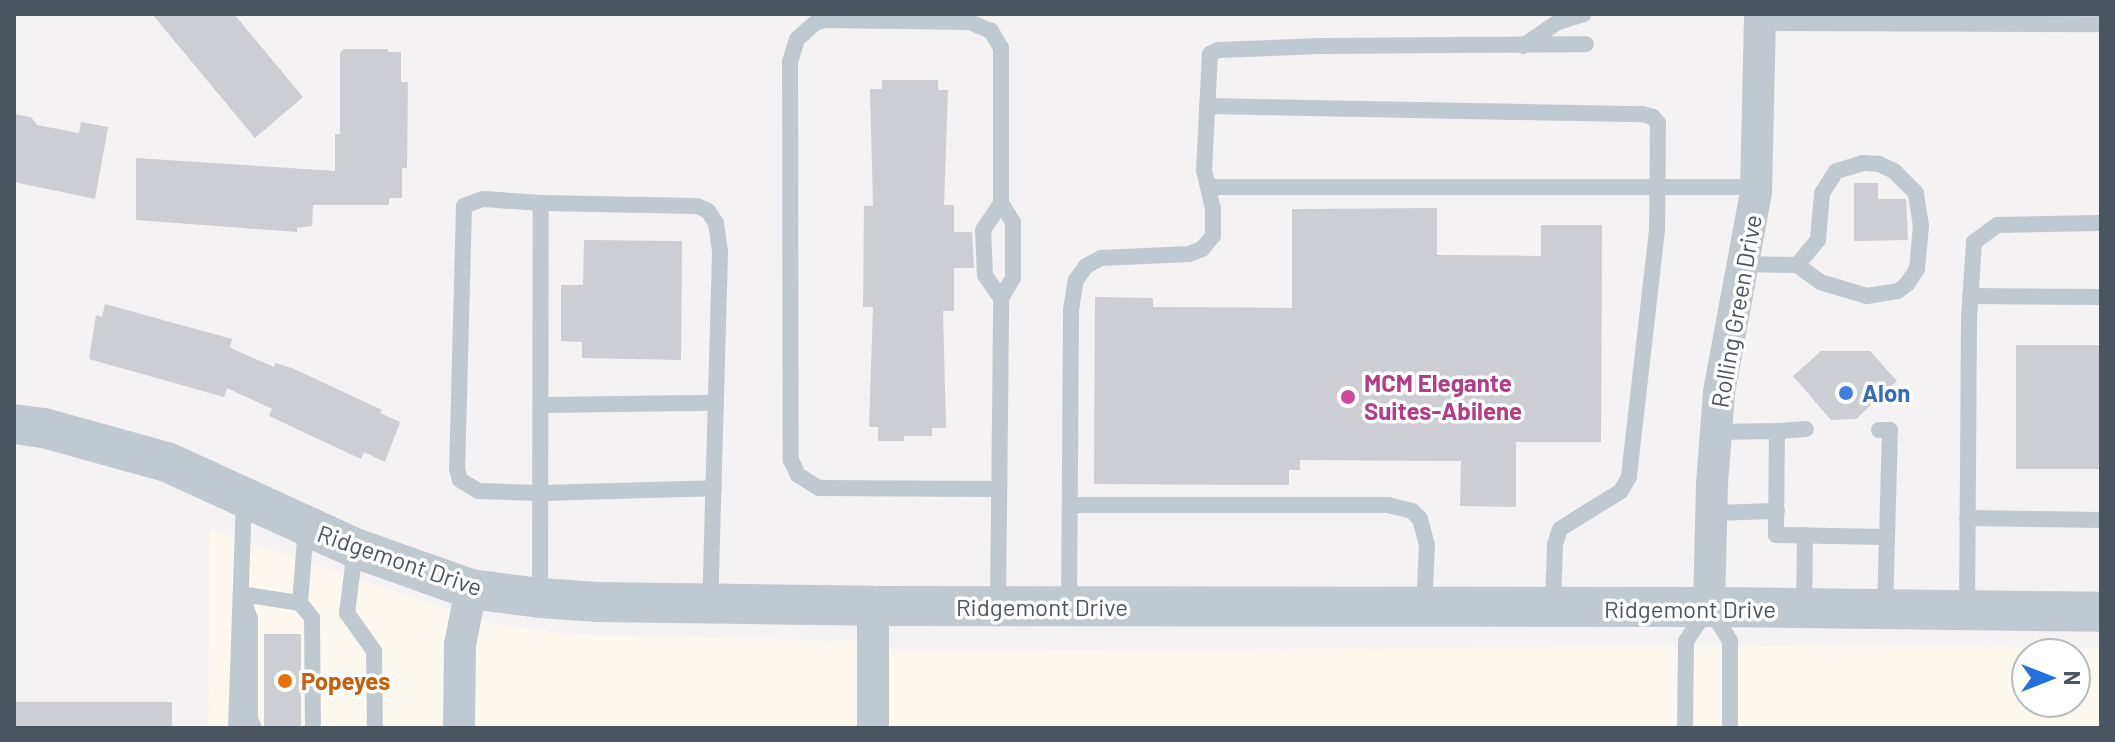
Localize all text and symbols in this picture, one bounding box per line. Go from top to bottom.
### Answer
street label: Rolling Green Drive [1705,212,1767,410]
place label: MCM Elegante Suites-Abilene [1364,369,1522,425]
place label: Alon [1862,379,1910,407]
marker: Alon [1837,384,1855,402]
marker: MCM Elegante Suites-Abilene [1339,388,1357,406]
street label: Ridgemont Drive [314,518,486,602]
street label: Ridgemont Drive [956,593,1128,621]
street label: Ridgemont Drive [1604,595,1776,623]
north arrow [2011,638,2091,718]
place label: Popeyes [301,667,390,695]
text: N [2060,671,2086,685]
marker: Popeyes [276,672,294,690]

